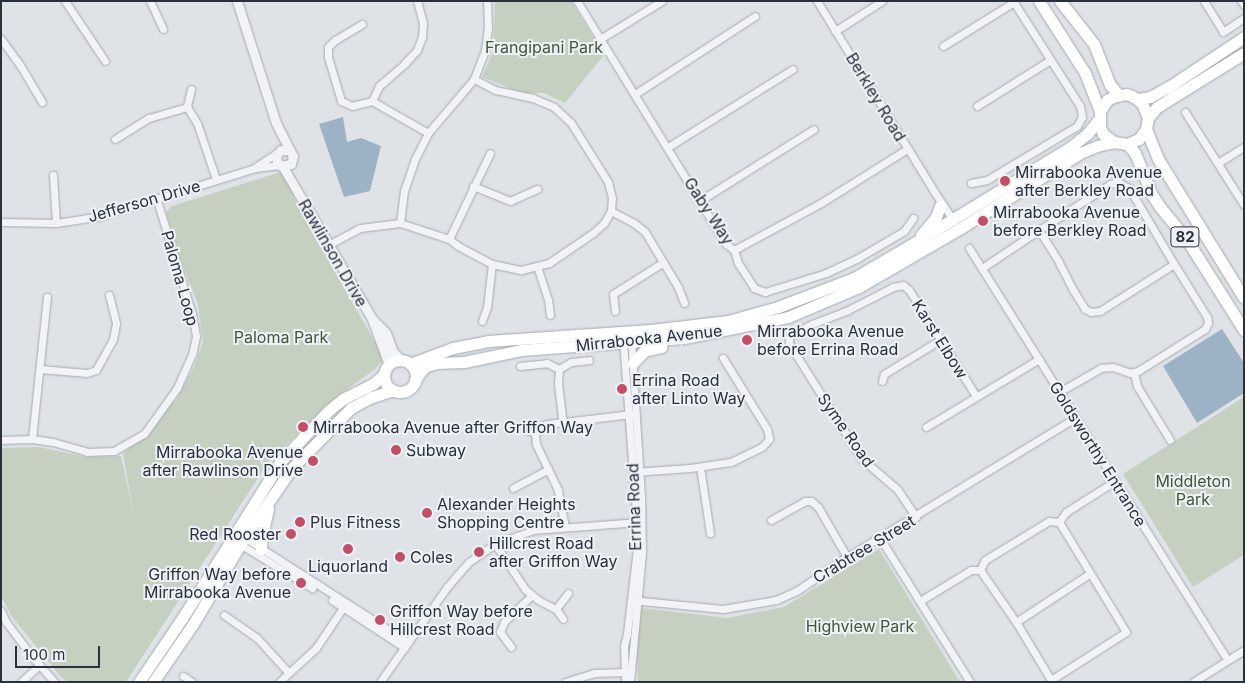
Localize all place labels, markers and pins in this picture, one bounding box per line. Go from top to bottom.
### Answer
place label: Mirrabooka Avenue after Berkley Road [1015,162,1162,200]
marker: Mirrabooka Avenue after Berkley Road [999,175,1011,187]
place label: Mirrabooka Avenue before Berkley Road [993,202,1147,240]
marker: Mirrabooka Avenue before Berkley Road [977,215,989,227]
place label: Mirrabooka Avenue before Errina Road [757,321,904,359]
marker: Mirrabooka Avenue before Errina Road [741,334,753,346]
place label: Errina Road after Linto Way [632,370,746,408]
marker: Errina Road after Linto Way [616,383,628,395]
place label: Mirrabooka Avenue after Griffon Way [313,417,593,437]
marker: Mirrabooka Avenue after Griffon Way [297,421,309,433]
place label: Subway [406,440,466,460]
place label: Mirrabooka Avenue after Rawlinson Drive [143,442,303,480]
marker: Subway [390,444,402,456]
marker: Mirrabooka Avenue after Rawlinson Drive [307,455,319,467]
place label: Alexander Heights Shopping Centre [437,494,576,532]
marker: Alexander Heights Shopping Centre [421,507,433,519]
place label: Plus Fitness [310,512,401,532]
marker: Plus Fitness [294,516,306,528]
place label: Red Rooster [189,524,281,544]
marker: Red Rooster [285,528,297,540]
place label: Hillcrest Road after Griffon Way [489,533,617,571]
marker: Liquorland [342,543,354,555]
marker: Hillcrest Road after Griffon Way [473,546,485,558]
place label: Coles [410,547,453,567]
marker: Coles [394,551,406,563]
place label: Liquorland [308,556,388,576]
place label: Griffon Way before Mirrabooka Avenue [144,564,291,602]
marker: Griffon Way before Mirrabooka Avenue [295,577,307,589]
place label: Griffon Way before Hillcrest Road [390,601,533,639]
marker: Griffon Way before Hillcrest Road [374,614,386,626]

